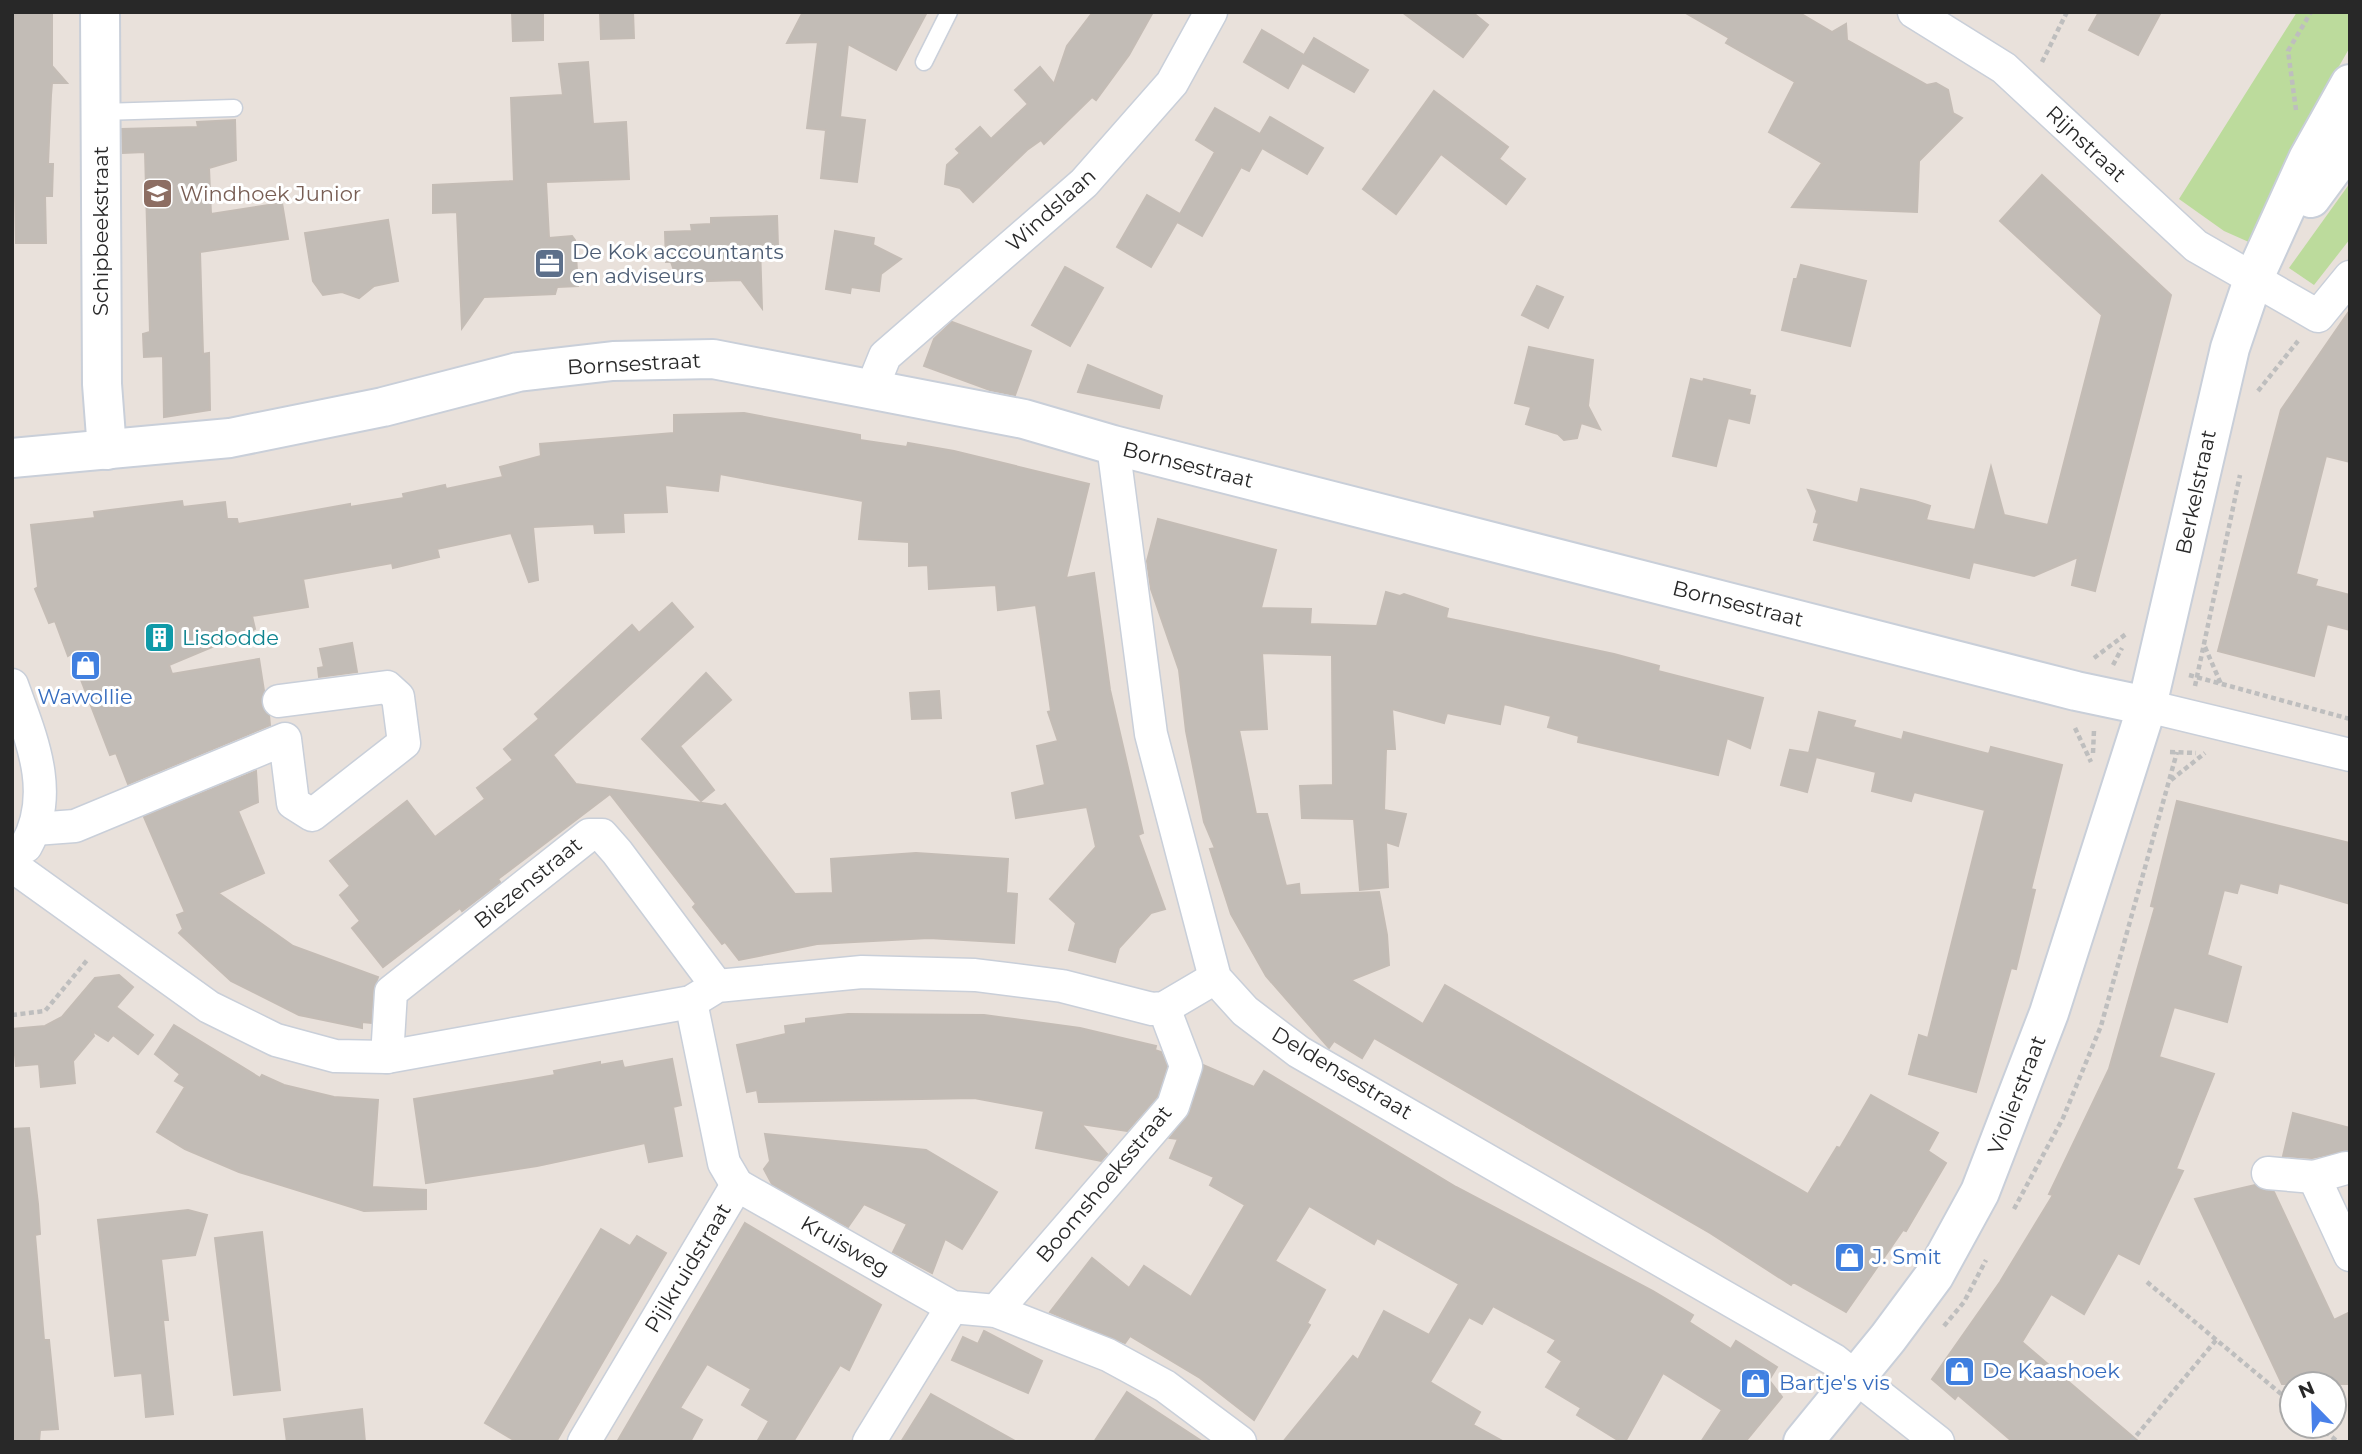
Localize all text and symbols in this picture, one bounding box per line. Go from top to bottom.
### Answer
street label: Rijnstraat [2041,100,2132,187]
street label: Schipbeekstraat [88,146,113,316]
street label: Windslaan [1001,163,1101,256]
school or university icon: Windhoek Junior [140,177,174,211]
place label: Windhoek Junior [180,181,361,206]
place label: De Kok accountants en adviseurs [572,239,784,288]
office icon: De Kok accountants en adviseurs [532,247,566,281]
street label: Bornsestraat [566,348,702,379]
street label: Berkelstraat [2170,427,2221,557]
street label: Bornsestraat [1120,436,1256,493]
street label: Bornsestraat [1670,575,1806,632]
building icon: Lisdodde [142,621,176,655]
place label: Lisdodde [182,625,279,650]
shop icon: Wawollie [68,648,102,682]
place label: Wawollie [37,684,133,709]
street label: Biezenstraat [469,832,587,934]
street label: Deldensestraat [1268,1021,1417,1124]
street label: Violierstraat [1982,1032,2051,1158]
street label: Boomshoeksstraat [1031,1100,1176,1267]
street label: Pijlkruidstraat [639,1198,736,1337]
street label: Kruisweg [796,1210,894,1281]
shop icon: J. Smit [1832,1240,1866,1274]
place label: J. Smit [1871,1244,1941,1269]
shop icon: De Kaashoek [1942,1354,1976,1388]
place label: De Kaashoek [1982,1358,2120,1383]
shop icon: Bartje's vis [1739,1366,1773,1400]
place label: Bartje's vis [1779,1370,1890,1395]
north arrow [2278,1370,2348,1440]
text: N [2295,1376,2318,1403]

